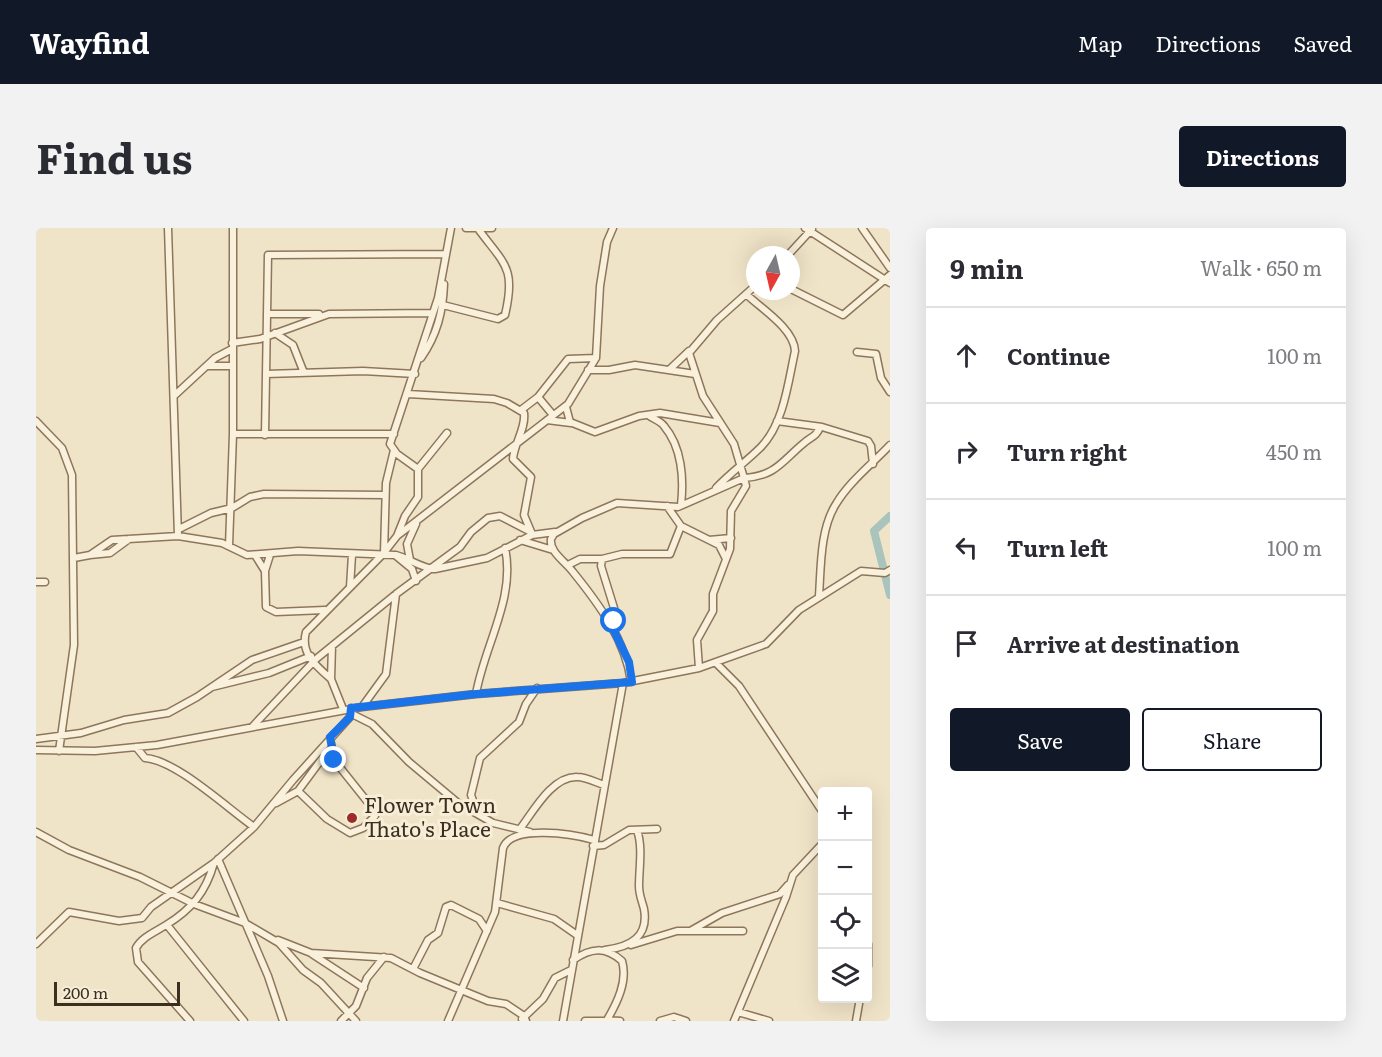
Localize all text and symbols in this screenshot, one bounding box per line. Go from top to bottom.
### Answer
text: Wayfind [30,21,150,63]
text: Map [1078,27,1123,58]
text: Directions [1156,27,1261,58]
text: Saved [1294,27,1352,58]
text: Find us [36,125,193,187]
button: Directions [1179,126,1346,187]
north arrow [746,246,800,300]
text: 9 min [950,248,1024,287]
text: Walk · 650 m [1200,252,1322,282]
icon: ahead [950,339,983,372]
text: Continue [1007,339,1110,372]
text: 100 m [1267,340,1322,370]
icon: right [950,435,983,468]
text: Turn right [1007,435,1127,468]
text: 450 m [1266,436,1322,466]
icon: left [950,531,983,564]
text: Turn left [1007,531,1108,564]
text: 100 m [1267,532,1322,562]
route start [600,607,626,633]
icon: arrive [950,627,983,660]
text: Arrive at destination [1007,627,1240,660]
button: Save [950,708,1130,771]
button: Share [1142,708,1322,771]
route end [320,746,346,772]
map controls [818,787,872,1003]
button: + [818,787,872,841]
place label: Flower Town Thato's Place [364,788,496,843]
marker: Flower Town Thato's Place [345,811,359,825]
button: − [818,841,872,895]
button: locate [818,895,872,949]
button: layers [818,949,872,1003]
scale bar [54,979,180,1006]
text: 200 m [63,980,108,1004]

